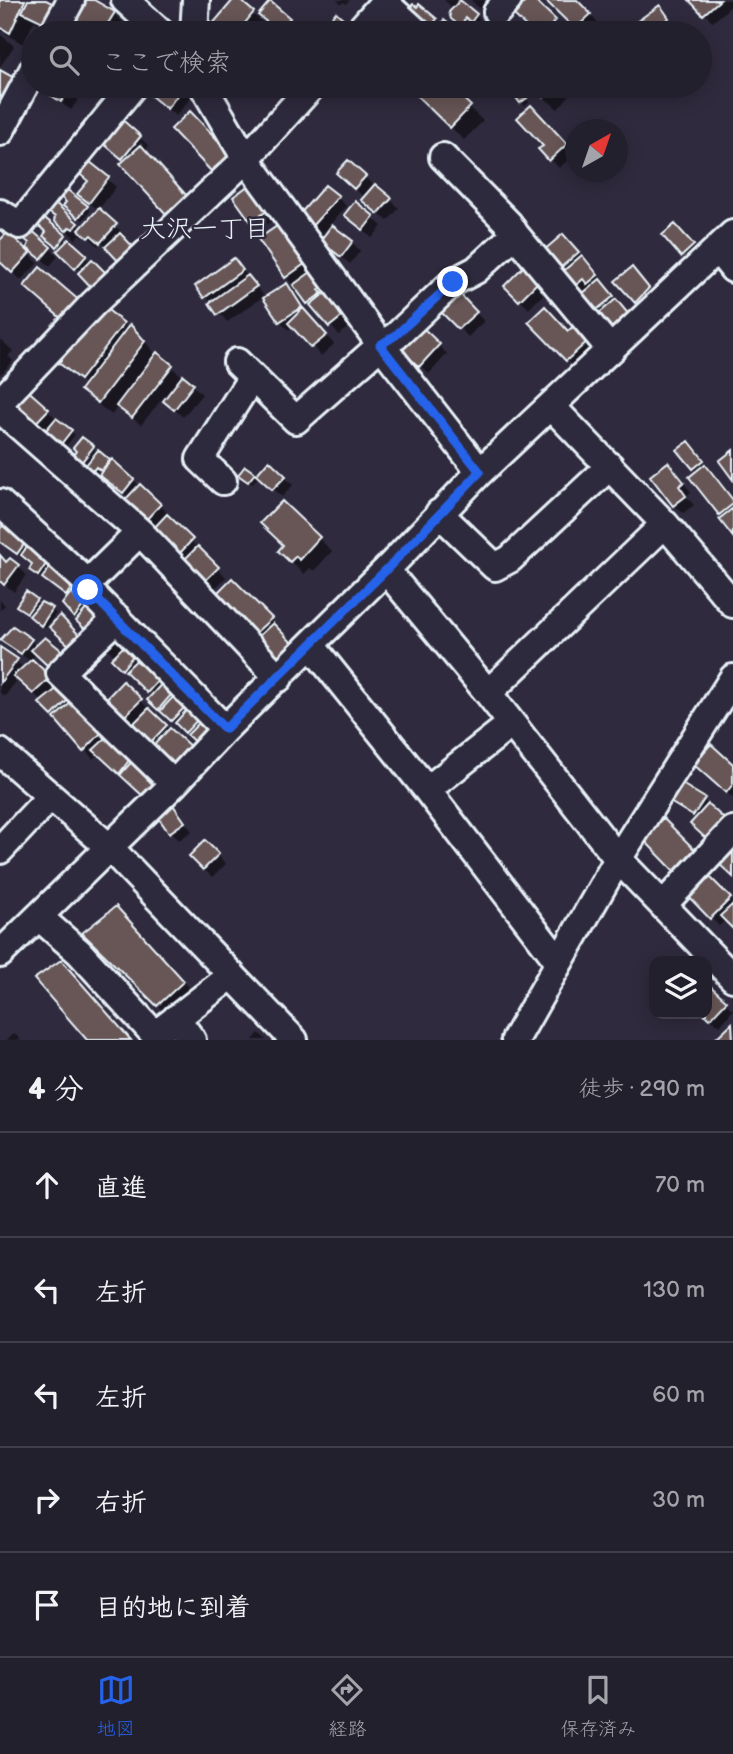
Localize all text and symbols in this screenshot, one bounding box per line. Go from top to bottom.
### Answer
search box [21,21,712,98]
icon: search [45,41,83,79]
text: ここで検索 [101,48,231,79]
north arrow [565,119,628,182]
district label: 大沢一丁目 [140,214,270,245]
route end [437,266,468,297]
route start [72,574,103,605]
map controls [649,956,712,1019]
button: layers [649,956,712,1019]
text: 4 分 [28,1072,84,1108]
text: 徒歩 · 290 m [578,1075,705,1103]
icon: ahead [28,1166,66,1204]
text: 70 m [655,1171,705,1199]
text: 直進 [95,1173,147,1204]
icon: left [28,1271,66,1309]
text: 130 m [643,1276,705,1304]
text: 左折 [95,1278,147,1309]
icon: left [28,1376,66,1414]
text: 60 m [652,1381,705,1409]
text: 左折 [95,1383,147,1414]
icon: right [28,1481,66,1519]
text: 30 m [652,1486,705,1514]
text: 右折 [95,1488,147,1519]
icon: arrive [28,1586,66,1624]
text: 目的地に到着 [95,1593,251,1624]
tab: 地図 [97,1671,135,1741]
tab: 経路 [328,1671,366,1741]
tab: 保存済み [560,1671,636,1741]

